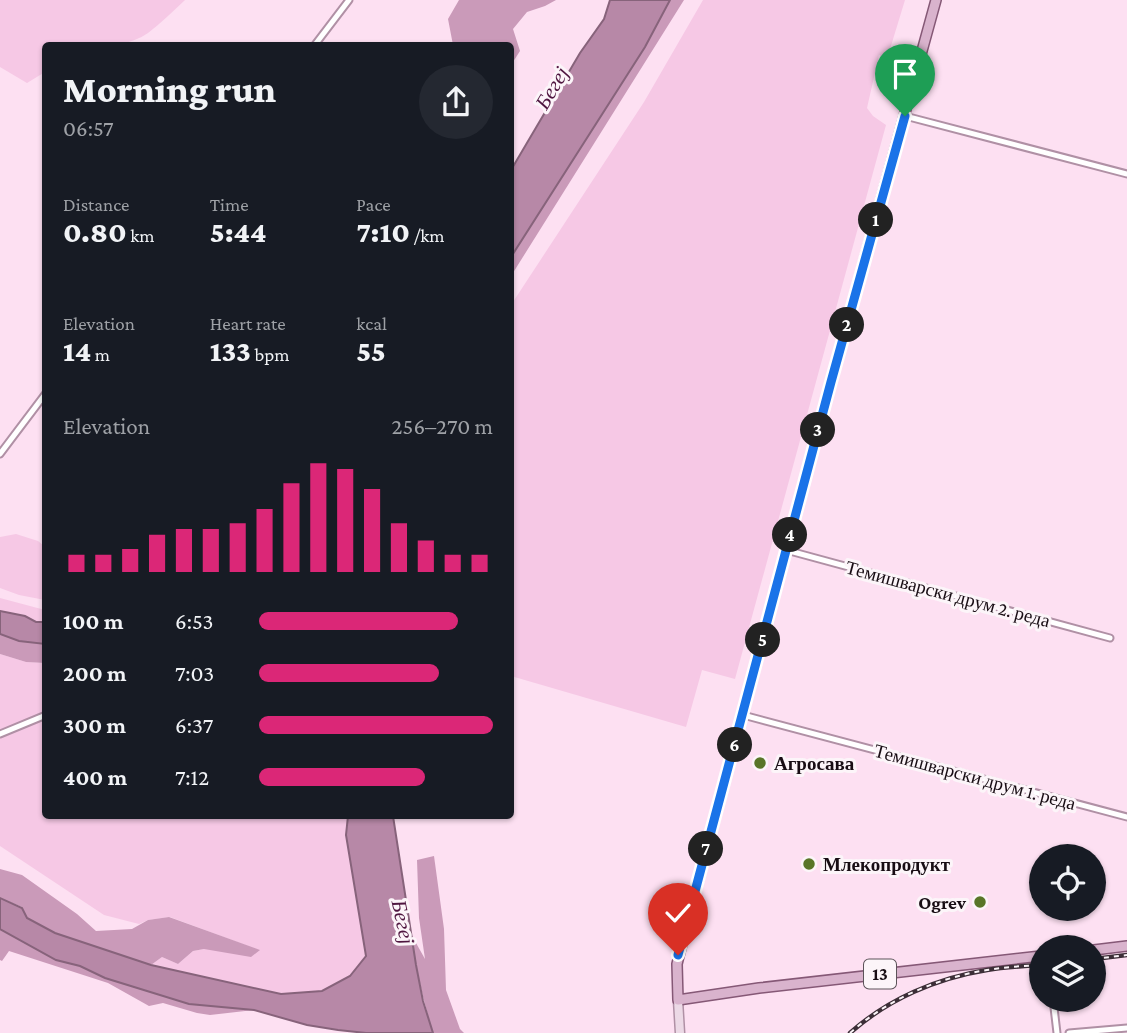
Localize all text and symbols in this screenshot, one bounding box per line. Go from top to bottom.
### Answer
pin [875,44,935,116]
icon: arrive [886,55,924,93]
water label: Бегеј [530,62,574,114]
button: share [419,65,493,139]
text: Morning run [63,68,276,110]
text: 06:57 [63,115,114,141]
text: Distance [63,194,129,215]
text: Time [210,194,249,215]
text: Pace [356,194,391,215]
pin: 1 [858,202,894,238]
text: 1 [872,209,879,230]
text: 0.80 [63,215,127,248]
text: 5:44 [210,215,267,248]
text: 7:10 [356,215,410,248]
text: km [127,225,155,246]
text: /km [410,225,445,246]
pin: 2 [830,308,864,342]
text: Elevation [63,313,135,334]
text: Heart rate [210,313,286,334]
text: kcal [356,313,387,334]
text: 2 [842,314,851,335]
text: 14 [63,334,91,367]
text: 133 [210,334,251,367]
text: 55 [356,334,386,367]
text: m [91,344,110,365]
text: bpm [251,344,290,365]
pin: 3 [800,412,836,448]
text: Elevation [63,413,150,439]
text: 256–270 m [392,413,493,439]
text: 3 [813,419,822,440]
pin: 4 [772,518,808,552]
text: 4 [784,524,795,545]
street label: Темишварски друм 2. реда [844,557,1053,632]
text: 100 m [63,608,123,634]
text: 6:53 [175,608,213,634]
pin: 5 [746,622,780,658]
text: 5 [758,629,767,650]
text: 200 m [63,660,127,686]
text: 7:03 [175,660,214,686]
text: 300 m [63,712,126,738]
text: 6:37 [175,712,213,738]
pin: 6 [718,728,752,762]
text: 6 [729,734,740,755]
street label: Темишварски друм 1. реда [872,740,1079,814]
place label: Агросава [774,753,855,774]
marker: Агросава [752,755,768,771]
text: 400 m [63,764,127,790]
text: 7:12 [175,764,209,790]
pin: 7 [688,832,724,866]
text: 7 [701,838,710,859]
map controls [1029,844,1106,1012]
button: locate [1029,844,1106,921]
place label: Млекопродукт [823,854,951,875]
marker: Млекопродукт [801,856,817,872]
pin [648,883,708,955]
place label: Ogrev [918,892,967,913]
icon: check [659,894,697,932]
marker: Ogrev [972,894,988,910]
water label: Бегеј [386,896,419,947]
button: layers [1029,935,1106,1012]
road number: 13 [864,959,896,988]

